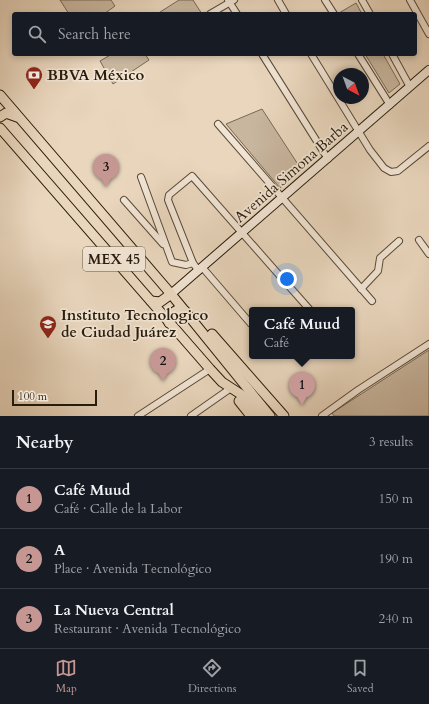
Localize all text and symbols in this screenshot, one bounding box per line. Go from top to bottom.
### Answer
search box [12,12,417,56]
icon: search [26,23,48,45]
text: Search here [58,24,131,44]
bank icon: BBVA México [24,65,44,90]
place label: BBVA México [47,65,145,85]
north arrow [333,68,369,104]
street label: Avenida Simona Barba [230,117,352,227]
pin: 3 [93,154,119,187]
road number: MEX 45 [83,247,145,271]
your location [277,269,297,289]
place label: Instituto Tecnologico de Ciudad Juárez [61,305,209,342]
popup [249,307,355,359]
school or university icon: Instituto Tecnologico de Ciudad Juárez [38,314,58,339]
text: Café Muud [264,314,340,334]
text: Café [264,334,289,352]
pin: 2 [150,348,176,381]
pin: 1 [289,372,315,405]
scale bar [12,388,97,407]
text: 100 m [18,389,47,404]
text: Nearby [16,431,73,454]
text: 3 results [369,433,413,451]
text: Café Muud [54,480,130,500]
text: 1 [26,490,32,508]
text: 150 m [379,490,413,508]
text: Café · Calle de la Labor [54,500,182,518]
text: A [54,540,65,560]
text: 2 [26,550,32,568]
text: 190 m [379,550,413,568]
text: Place · Avenida Tecnológico [54,560,212,578]
text: La Nueva Central [54,600,174,620]
text: 3 [26,610,32,628]
text: 240 m [379,610,413,628]
text: Restaurant · Avenida Tecnológico [54,620,241,638]
tab: Map [55,657,77,696]
tab: Directions [188,657,236,696]
tab: Saved [347,657,374,696]

